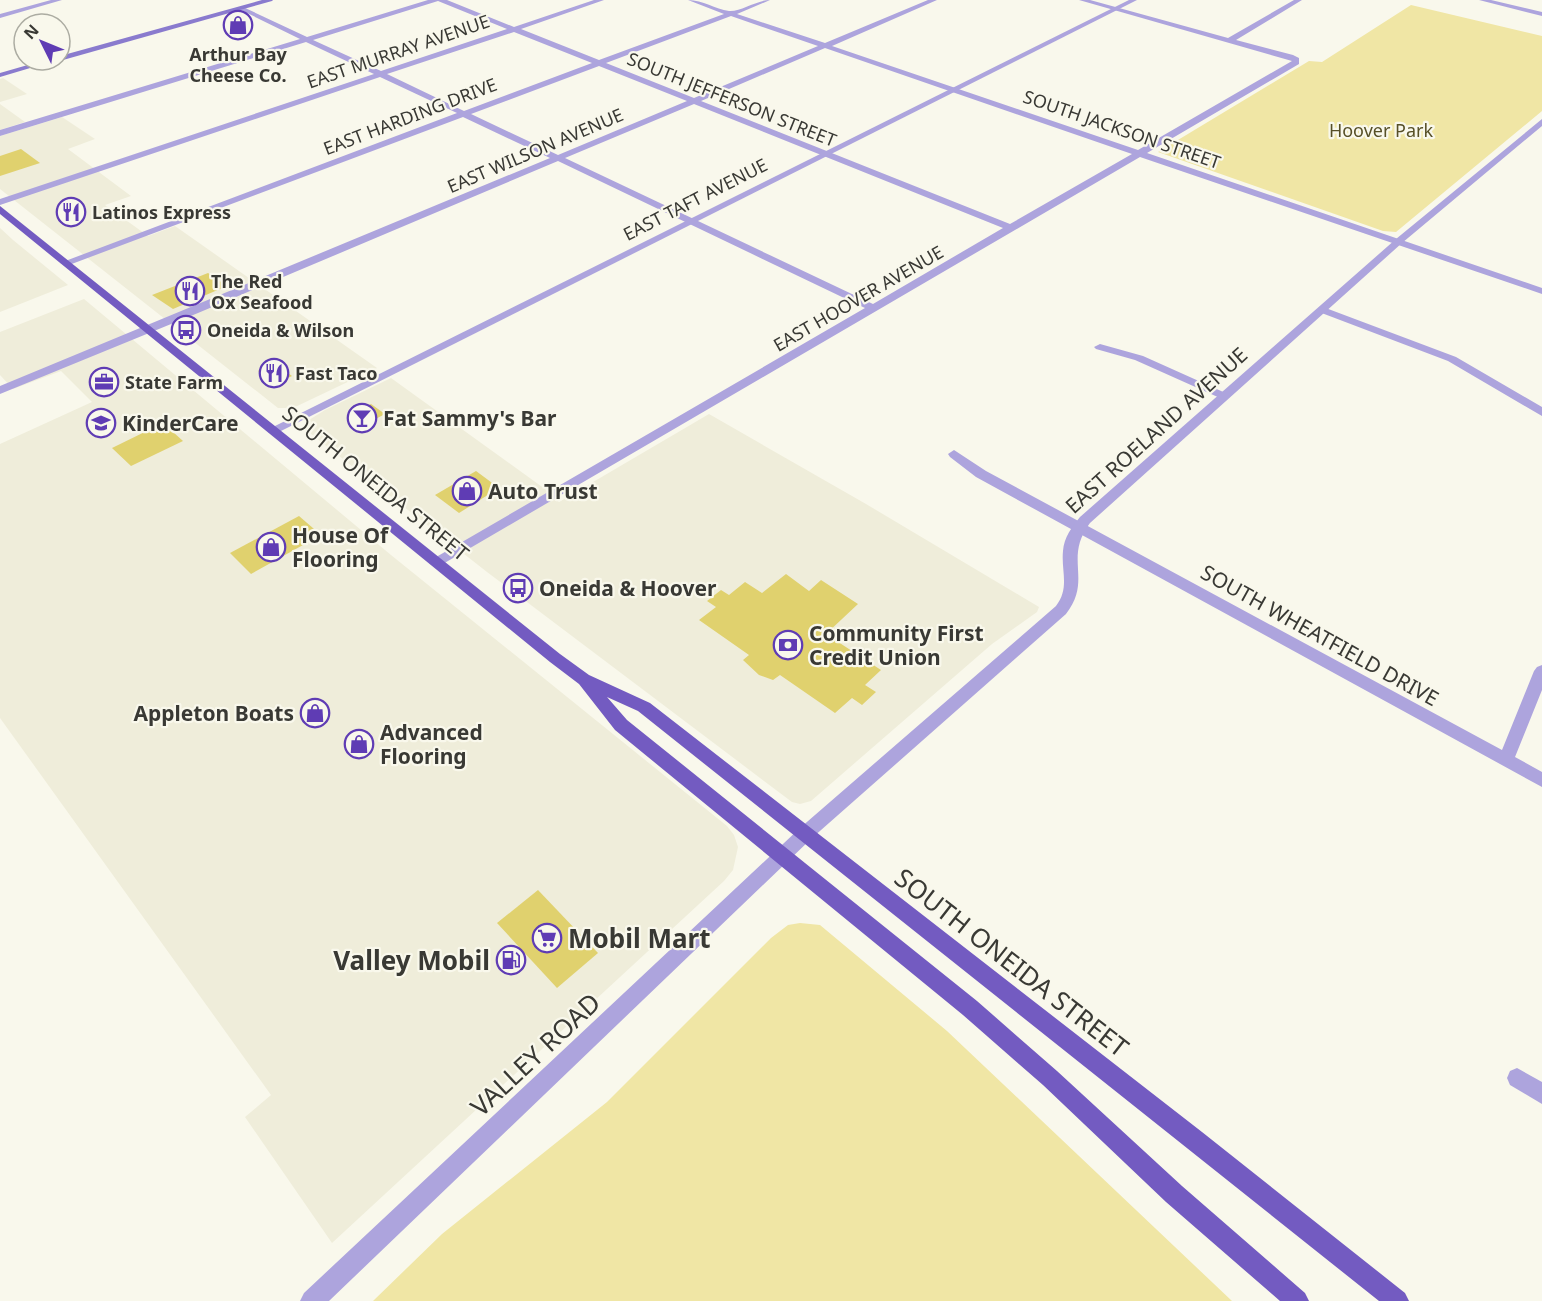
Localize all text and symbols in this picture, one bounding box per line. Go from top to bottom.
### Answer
street label: EAST MURRAY AVENUE [303,8,493,94]
shop icon: Arthur Bay Cheese Co. [222,9,254,41]
north arrow [12,12,72,72]
text: N [19,20,44,44]
place label: Arthur Bay Cheese Co. [189,42,287,87]
street label: SOUTH JEFFERSON STREET [624,46,840,152]
street label: EAST HARDING DRIVE [320,72,500,160]
street label: SOUTH JACKSON STREET [1020,84,1224,174]
street label: EAST WILSON AVENUE [443,102,627,198]
park label: Hoover Park [1329,118,1433,142]
street label: EAST TAFT AVENUE [619,152,771,246]
restaurant icon: Latinos Express [55,196,87,228]
place label: Latinos Express [92,200,231,224]
street label: EAST HOOVER AVENUE [769,239,947,357]
place label: The Red Ox Seafood [211,269,313,314]
restaurant icon: The Red Ox Seafood [174,275,206,307]
bus stop icon: Oneida & Wilson [170,314,202,346]
place label: Oneida & Wilson [207,318,354,342]
street label: EAST ROELAND AVENUE [1059,341,1253,519]
restaurant icon: Fast Taco [258,357,290,389]
place label: Fast Taco [295,361,377,385]
office icon: State Farm [88,366,120,398]
place label: State Farm [125,370,223,394]
street label: SOUTH ONEIDA STREET [277,399,475,567]
bar icon: Fat Sammy's Bar [346,402,378,434]
place label: Fat Sammy's Bar [383,404,557,432]
school or university icon: KinderCare [85,407,117,439]
place label: KinderCare [122,409,239,437]
shop icon: Auto Trust [451,475,483,507]
place label: Auto Trust [488,477,598,505]
place label: House Of Flooring [292,521,390,573]
shop icon: House Of Flooring [255,531,287,563]
street label: SOUTH WHEATFIELD DRIVE [1196,558,1444,712]
bus stop icon: Oneida & Hoover [502,572,534,604]
place label: Oneida & Hoover [539,574,717,602]
place label: Community First Credit Union [809,619,984,671]
bank icon: Community First Credit Union [772,629,804,661]
shop icon: Appleton Boats [299,697,331,729]
place label: Appleton Boats [133,699,294,727]
place label: Advanced Flooring [380,718,483,770]
shop icon: Advanced Flooring [343,728,375,760]
street label: SOUTH ONEIDA STREET [888,859,1137,1065]
place label: Mobil Mart [568,920,710,956]
supermarket icon: Mobil Mart [531,922,563,954]
place label: Valley Mobil [333,942,490,978]
fuel station icon: Valley Mobil [495,944,527,976]
street label: VALLEY ROAD [462,984,608,1124]

